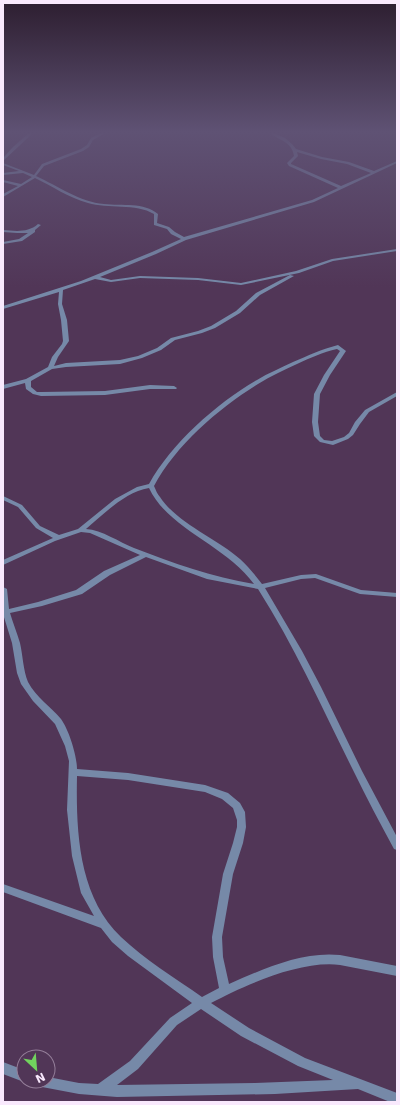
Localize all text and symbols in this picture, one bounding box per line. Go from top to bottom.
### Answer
north arrow [16,1049,56,1089]
text: N [33,1070,47,1085]

